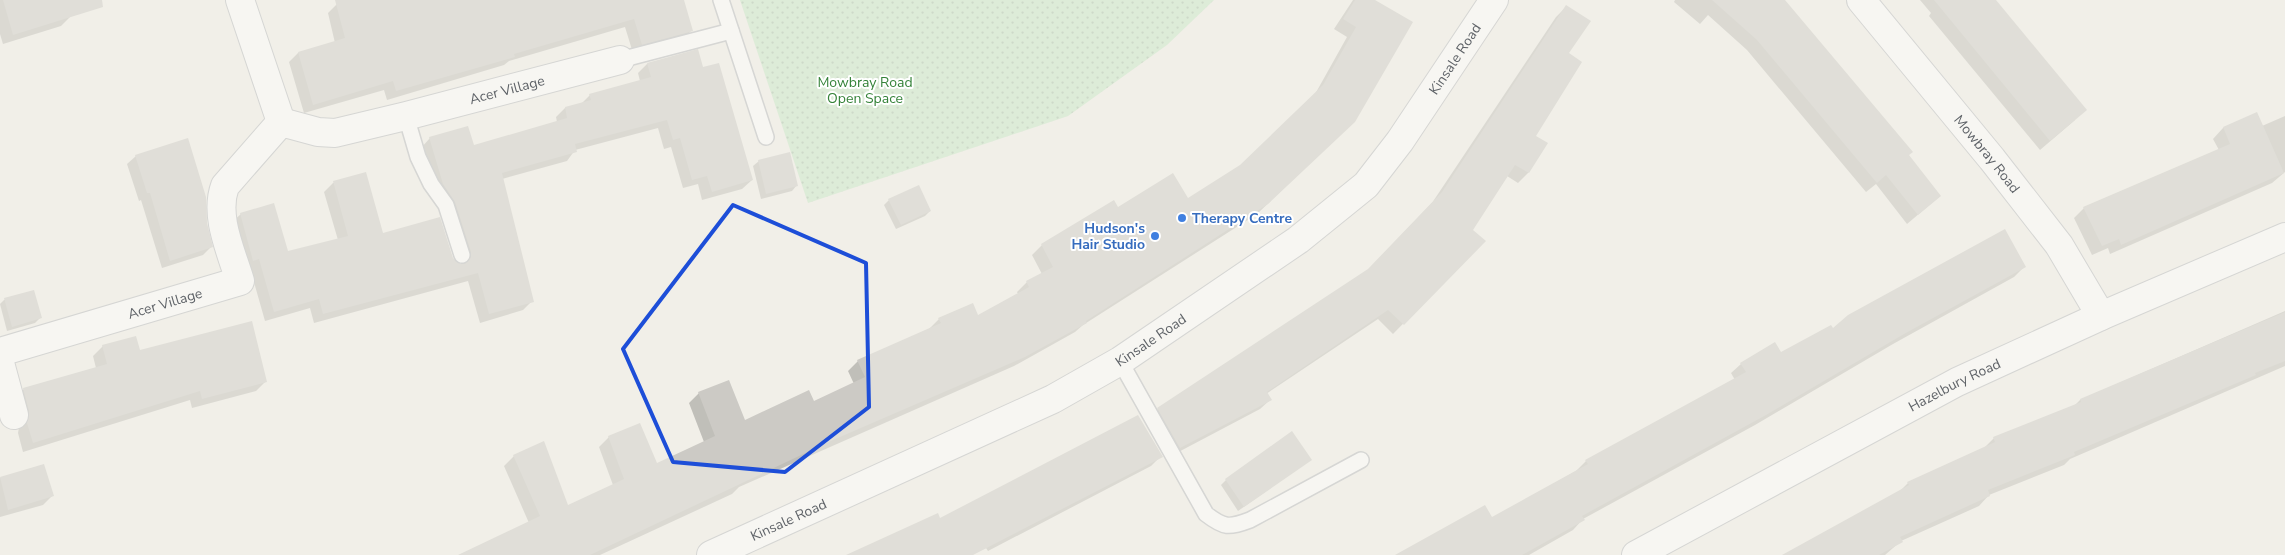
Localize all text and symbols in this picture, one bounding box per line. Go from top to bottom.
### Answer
street label: Kinsale Road [1424,19,1485,98]
street label: Acer Village [467,71,547,109]
park label: Mowbray Road Open Space [817,73,913,108]
street label: Mowbray Road [1950,111,2024,197]
place label: Therapy Centre [1192,209,1292,228]
marker: Therapy Centre [1176,212,1188,224]
place label: Hudson's Hair Studio [1071,219,1145,254]
marker: Hudson's Hair Studio [1149,230,1161,242]
street label: Acer Village [125,283,204,323]
street label: Kinsale Road [1111,309,1190,371]
street label: Hazelbury Road [1905,354,2004,416]
street label: Kinsale Road [747,494,830,545]

